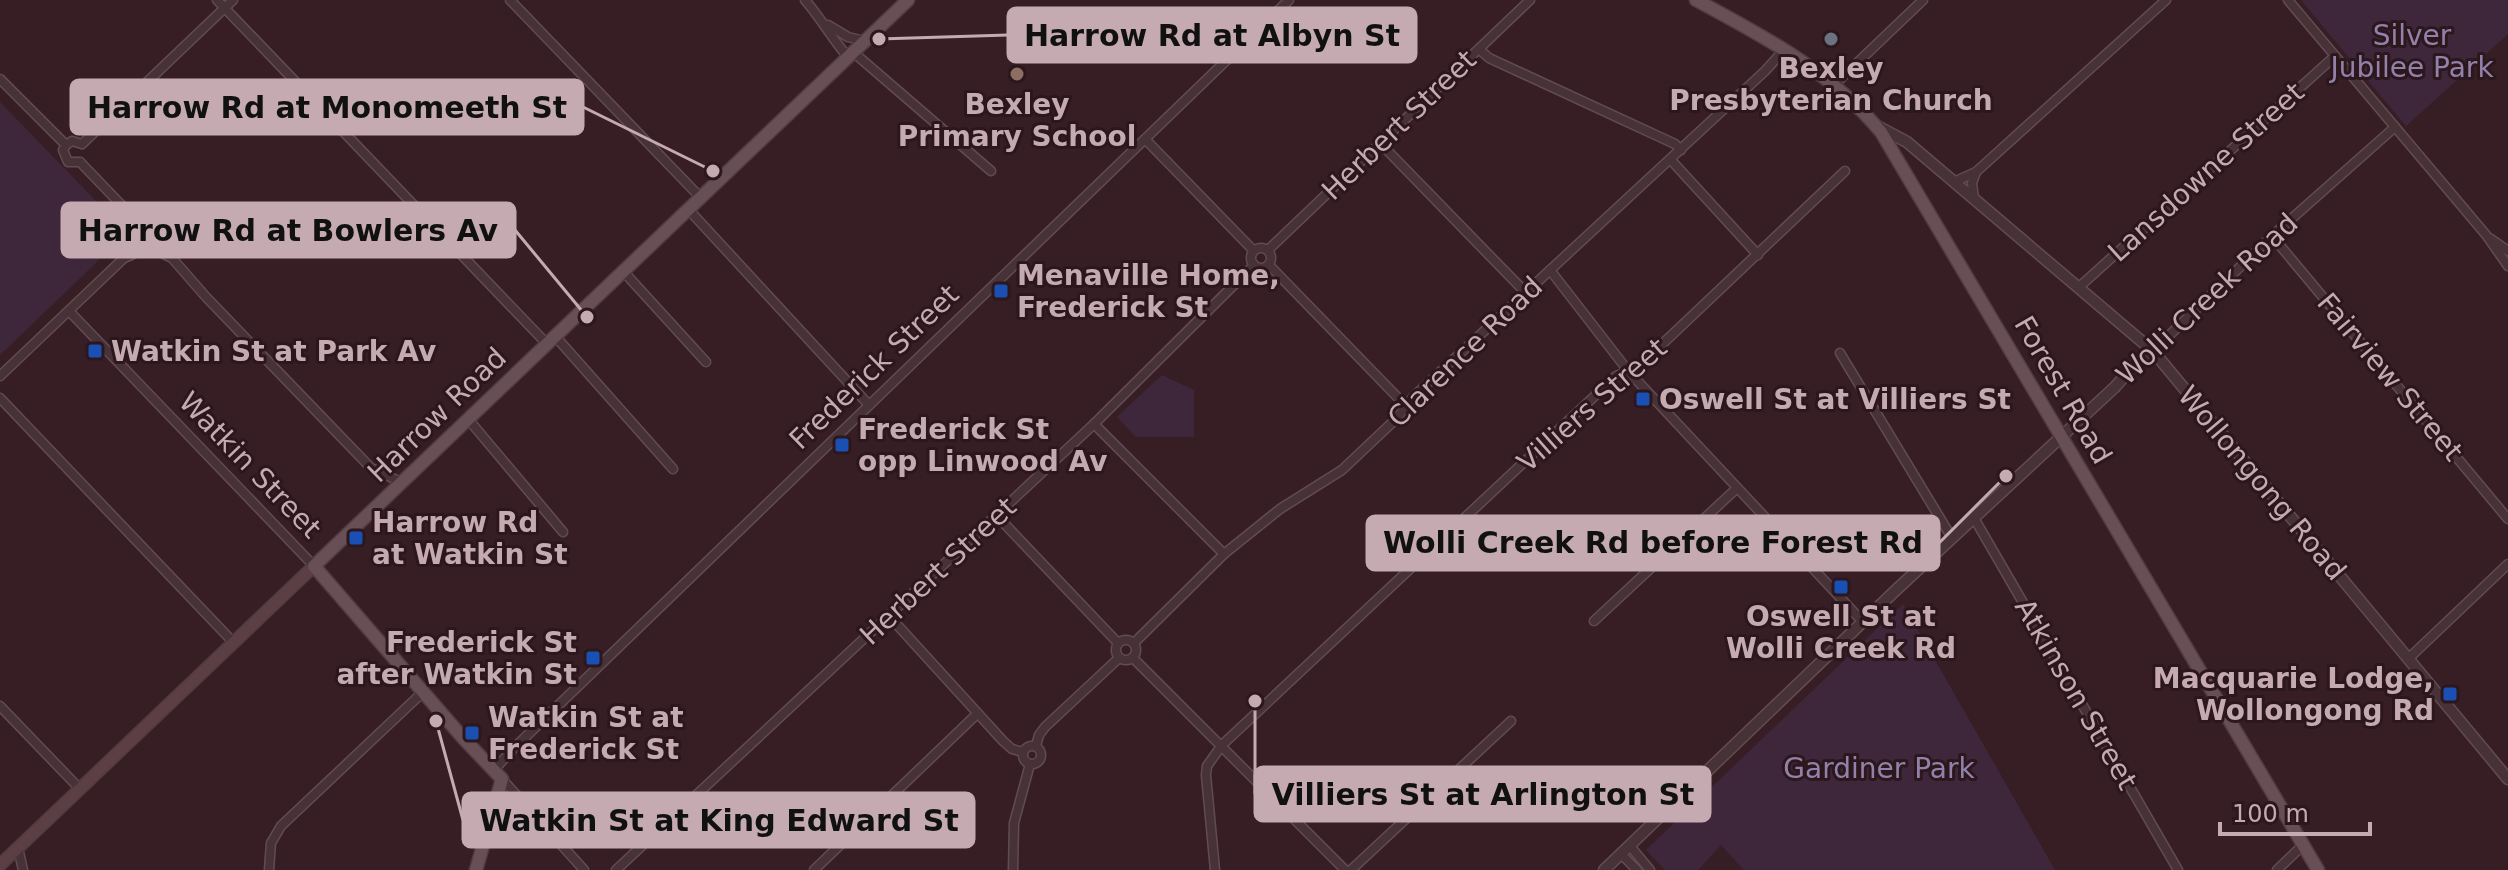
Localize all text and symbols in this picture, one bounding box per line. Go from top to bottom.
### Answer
callout: Harrow Rd at Albyn St [1008,8,1416,62]
text: Harrow Rd at Albyn St [1024,18,1400,53]
park label: Silver Jubilee Park [2328,19,2494,84]
marker: Bexley Presbyterian Church [1822,30,1840,48]
street label: Herbert Street [1315,43,1483,207]
place label: Bexley Presbyterian Church [1669,52,1993,117]
marker: Bexley Primary School [1008,65,1026,83]
street label: Lansdowne Street [2101,75,2311,269]
callout: Harrow Rd at Monomeeth St [71,80,583,134]
place label: Bexley Primary School [898,88,1136,153]
text: Harrow Rd at Monomeeth St [87,90,567,125]
callout: Harrow Rd at Bowlers Av [62,203,515,257]
street label: Wolli Creek Road [2110,207,2304,391]
text: Harrow Rd at Bowlers Av [78,213,499,248]
place label: Menaville Home, Frederick St [1017,259,1280,324]
street label: Clarence Road [1381,270,1549,434]
street label: Frederick Street [783,278,965,456]
marker: Menaville Home, Frederick St [992,282,1010,300]
street label: Fairview Street [2310,287,2470,467]
street label: Forest Road [2007,310,2119,470]
street label: Villiers Street [1511,331,1673,479]
place label: Watkin St at Park Av [111,335,436,368]
street label: Harrow Road [361,341,513,489]
marker: Watkin St at Park Av [86,342,104,360]
street label: Wollongong Road [2171,379,2353,587]
place label: Oswell St at Villiers St [1659,383,2011,416]
street label: Watkin Street [172,385,328,545]
marker: Oswell St at Villiers St [1634,390,1652,408]
place label: Frederick St opp Linwood Av [858,413,1108,478]
marker: Frederick St opp Linwood Av [833,436,851,454]
street label: Herbert Street [853,490,1023,652]
place label: Harrow Rd at Watkin St [372,506,568,571]
callout: Wolli Creek Rd before Forest Rd [1367,516,1939,570]
text: Wolli Creek Rd before Forest Rd [1383,525,1923,560]
marker: Harrow Rd at Watkin St [347,529,365,547]
marker: Oswell St at Wolli Creek Rd [1832,578,1850,596]
street label: Atkinson Street [2008,593,2144,795]
place label: Oswell St at Wolli Creek Rd [1726,600,1956,665]
place label: Frederick St after Watkin St [336,626,577,691]
marker: Frederick St after Watkin St [584,649,602,667]
place label: Macquarie Lodge, Wollongong Rd [2153,662,2434,727]
marker: Macquarie Lodge, Wollongong Rd [2441,685,2459,703]
place label: Watkin St at Frederick St [488,701,684,766]
marker: Watkin St at Frederick St [463,724,481,742]
park label: Gardiner Park [1783,752,1975,785]
callout: Villiers St at Arlington St [1255,767,1710,821]
text: Villiers St at Arlington St [1272,777,1694,812]
scale bar [2220,786,2370,836]
callout: Watkin St at King Edward St [463,793,974,847]
text: 100 m [2232,800,2309,828]
text: Watkin St at King Edward St [479,803,959,838]

